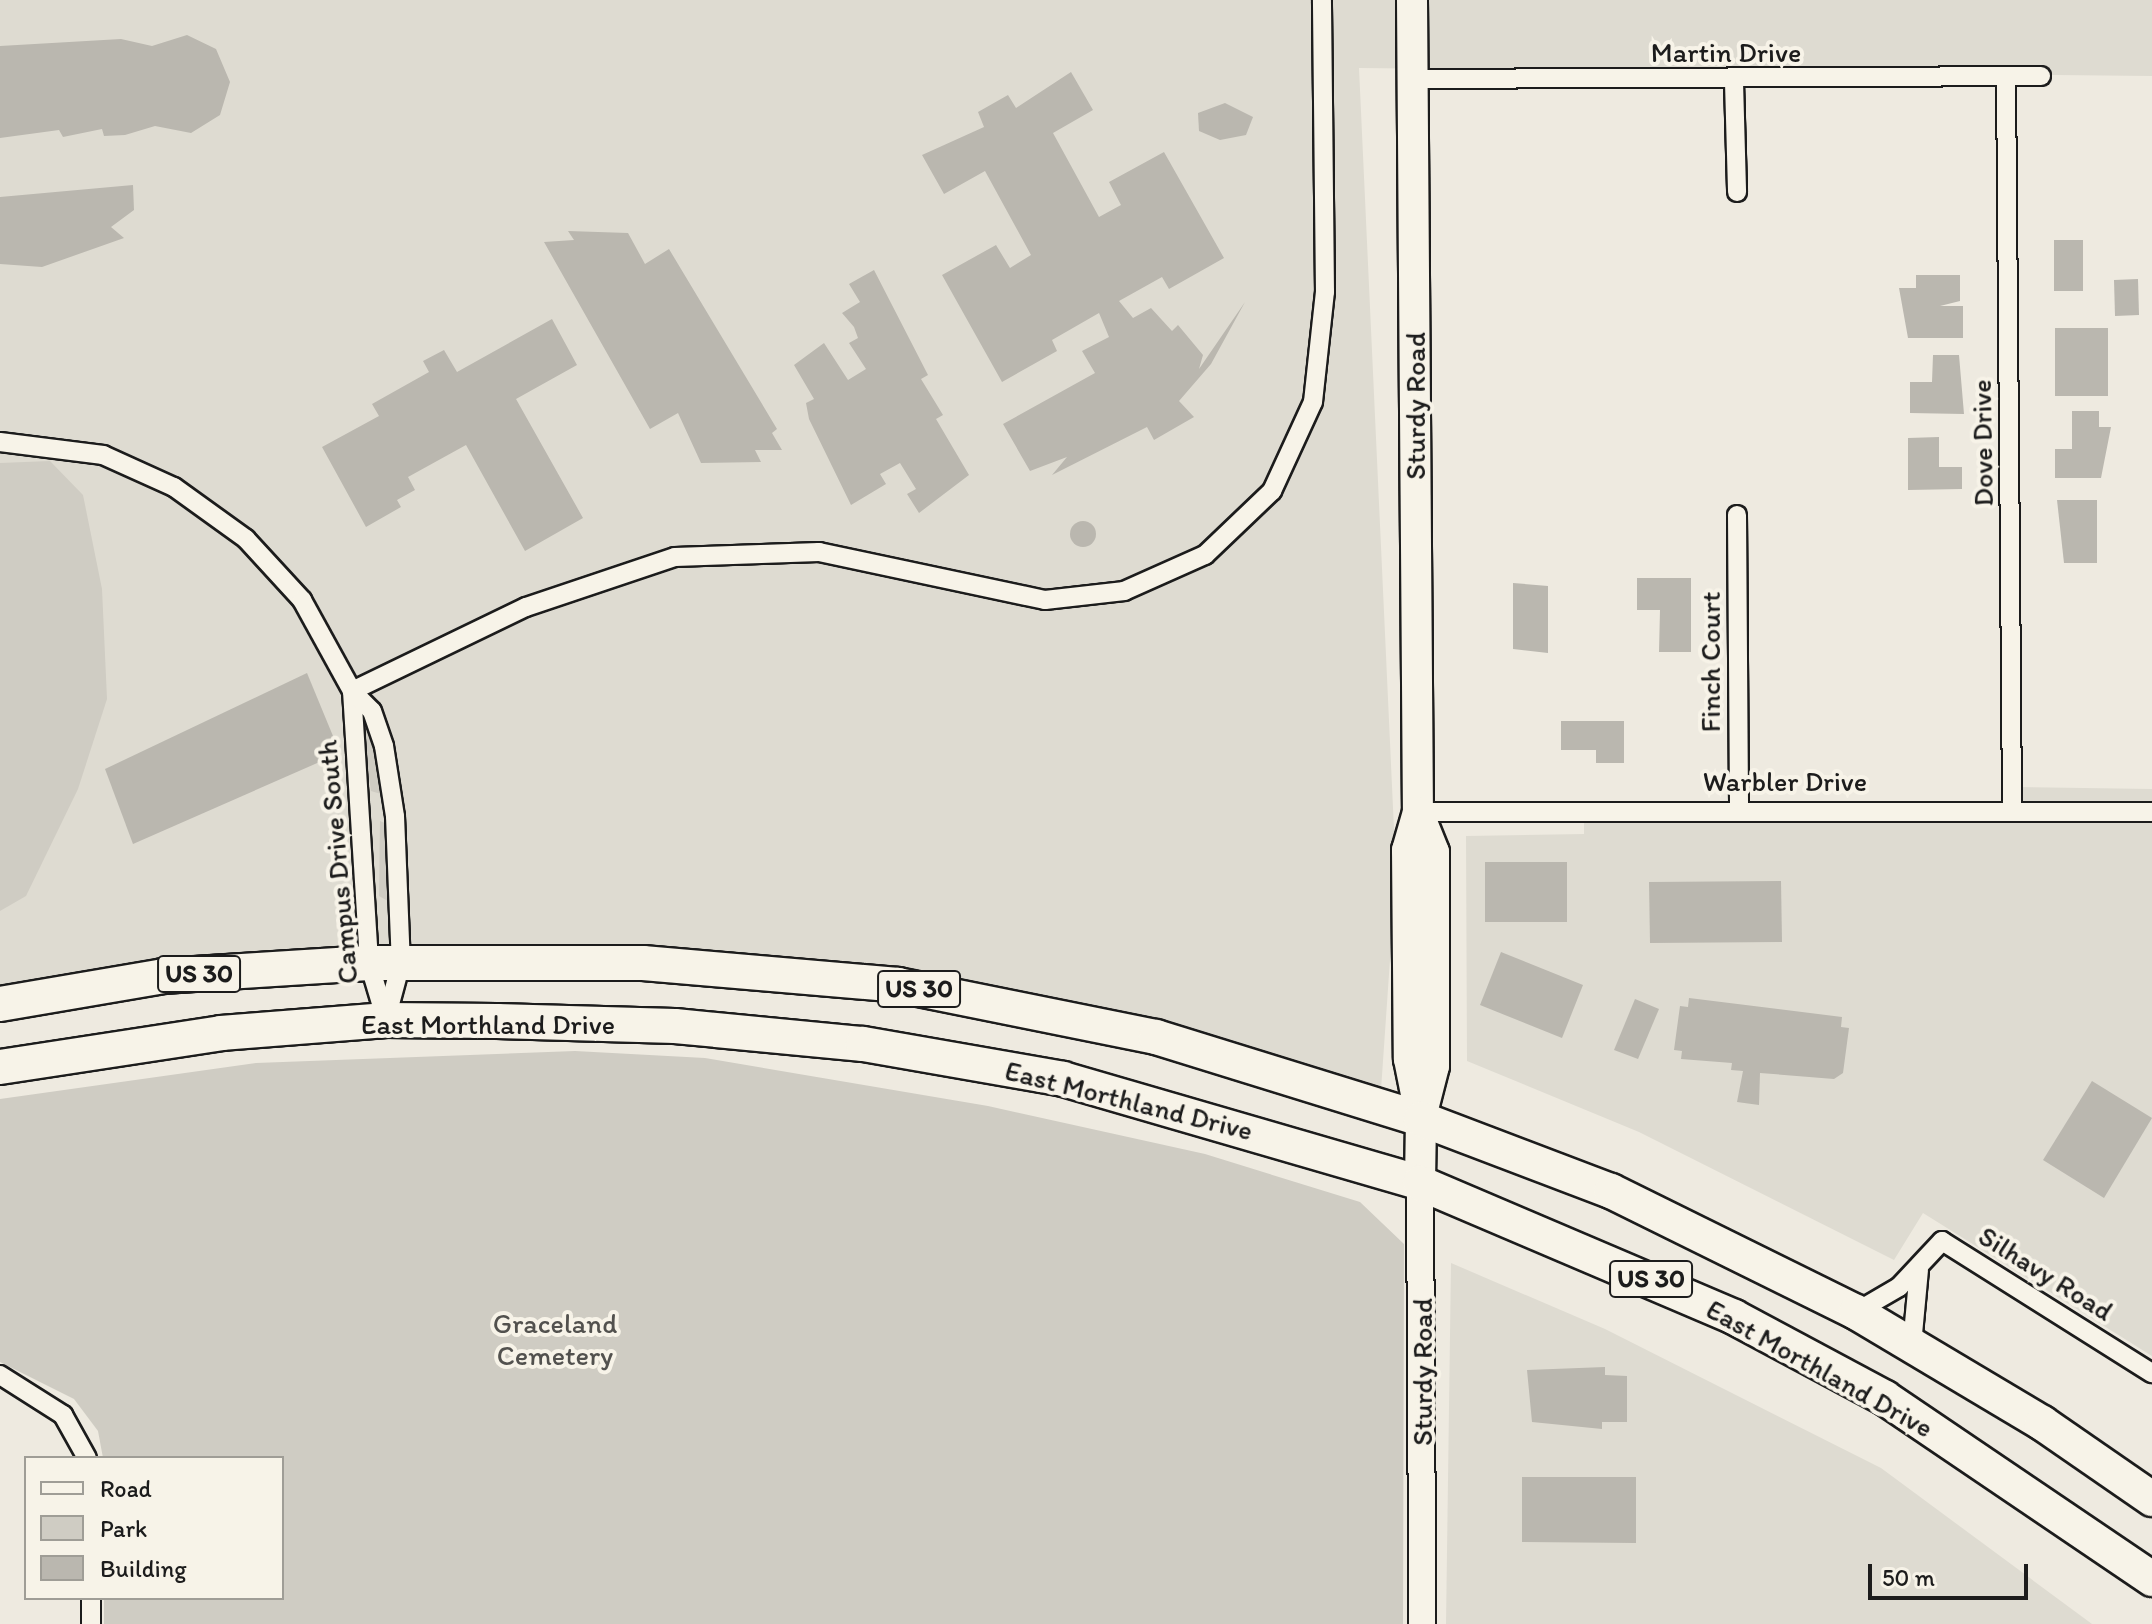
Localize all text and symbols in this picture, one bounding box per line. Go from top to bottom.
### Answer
street label: Martin Drive [1651,35,1801,69]
street label: Sturdy Road [1398,332,1432,480]
street label: Dove Drive [1964,378,2000,508]
street label: Finch Court [1693,592,1727,732]
street label: Campus Drive South [310,739,364,985]
street label: Warbler Drive [1703,764,1867,798]
road number: US 30 [157,952,241,996]
road number: US 30 [877,967,961,1011]
street label: East Morthland Drive [361,1007,615,1041]
street label: East Morthland Drive [1002,1053,1256,1147]
street label: Silhavy Road [1973,1219,2119,1327]
road number: US 30 [1609,1257,1693,1301]
street label: East Morthland Drive [1701,1292,1939,1444]
street label: Sturdy Road [1405,1298,1439,1446]
park label: Graceland Cemetery [493,1306,617,1372]
legend [24,1456,284,1600]
text: Road [100,1474,152,1503]
text: Park [100,1514,147,1543]
scale bar [1872,1548,2032,1598]
text: Building [100,1554,187,1583]
text: 50 m [1882,1563,1935,1592]

